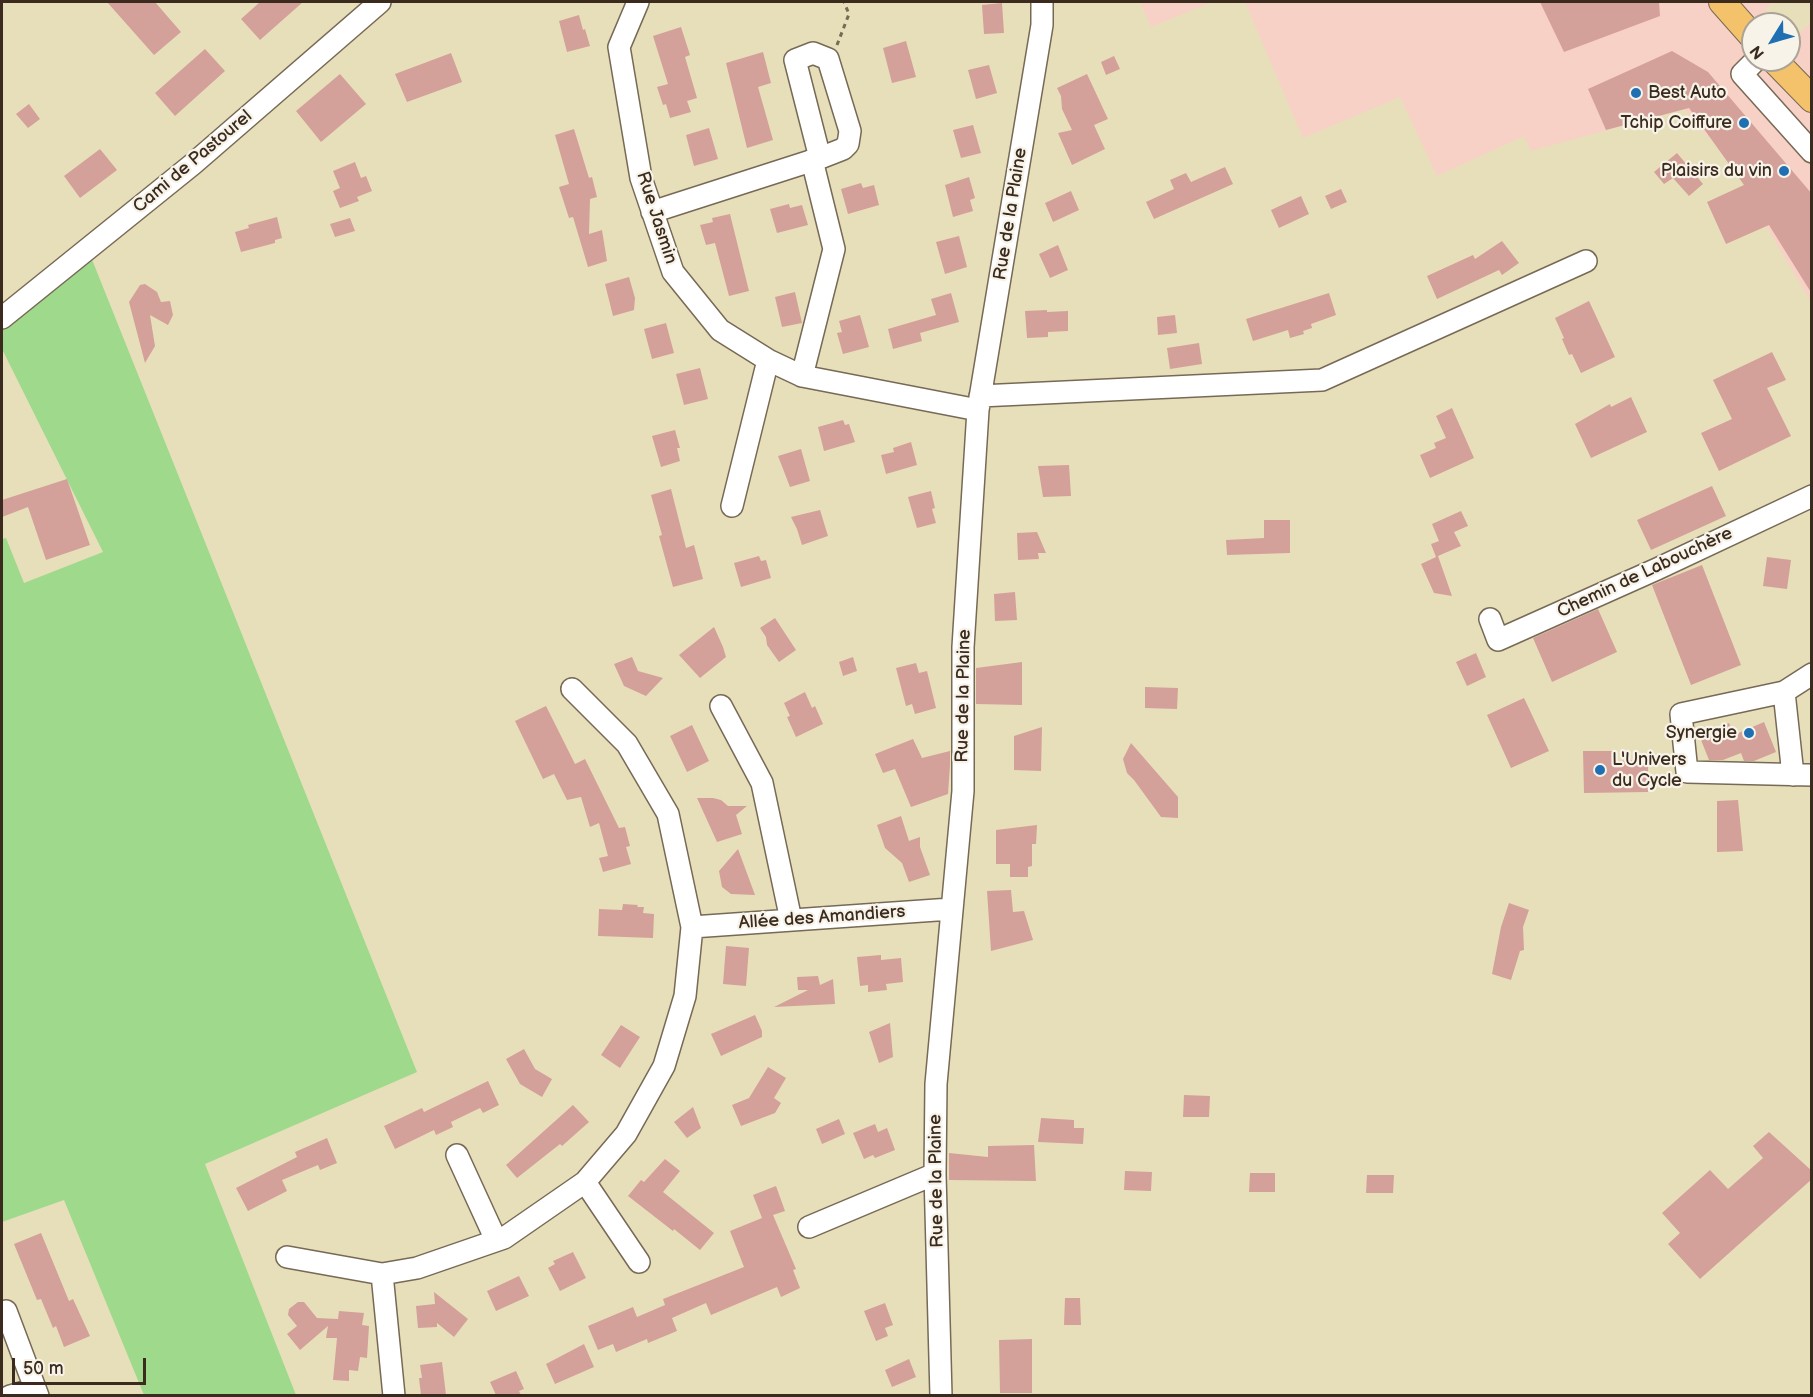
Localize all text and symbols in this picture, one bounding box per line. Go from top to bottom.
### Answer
north arrow [1741,12,1801,72]
text: N [1747,41,1769,62]
place label: Best Auto [1648,82,1726,104]
marker: Best Auto [1629,86,1643,100]
street label: Cami de Pastourel [129,106,257,218]
place label: Tchip Coiffure [1621,112,1732,134]
marker: Tchip Coiffure [1737,116,1751,130]
street label: Rue de la Plaine [990,146,1032,282]
place label: Plaisirs du vin [1661,160,1772,182]
marker: Plaisirs du vin [1777,164,1791,178]
street label: Rue Jasmin [631,169,681,267]
street label: Chemin de Labouchère [1554,523,1736,623]
street label: Rue de la Plaine [952,629,976,763]
place label: Synergie [1666,722,1737,744]
marker: Synergie [1742,726,1756,740]
place label: L'Univers du Cycle [1612,749,1686,792]
marker: L'Univers du Cycle [1593,763,1607,777]
street label: Allée des Amandiers [738,901,906,935]
street label: Rue de la Plaine [925,1114,949,1248]
scale bar [15,1346,148,1384]
text: 50 m [23,1358,64,1379]

